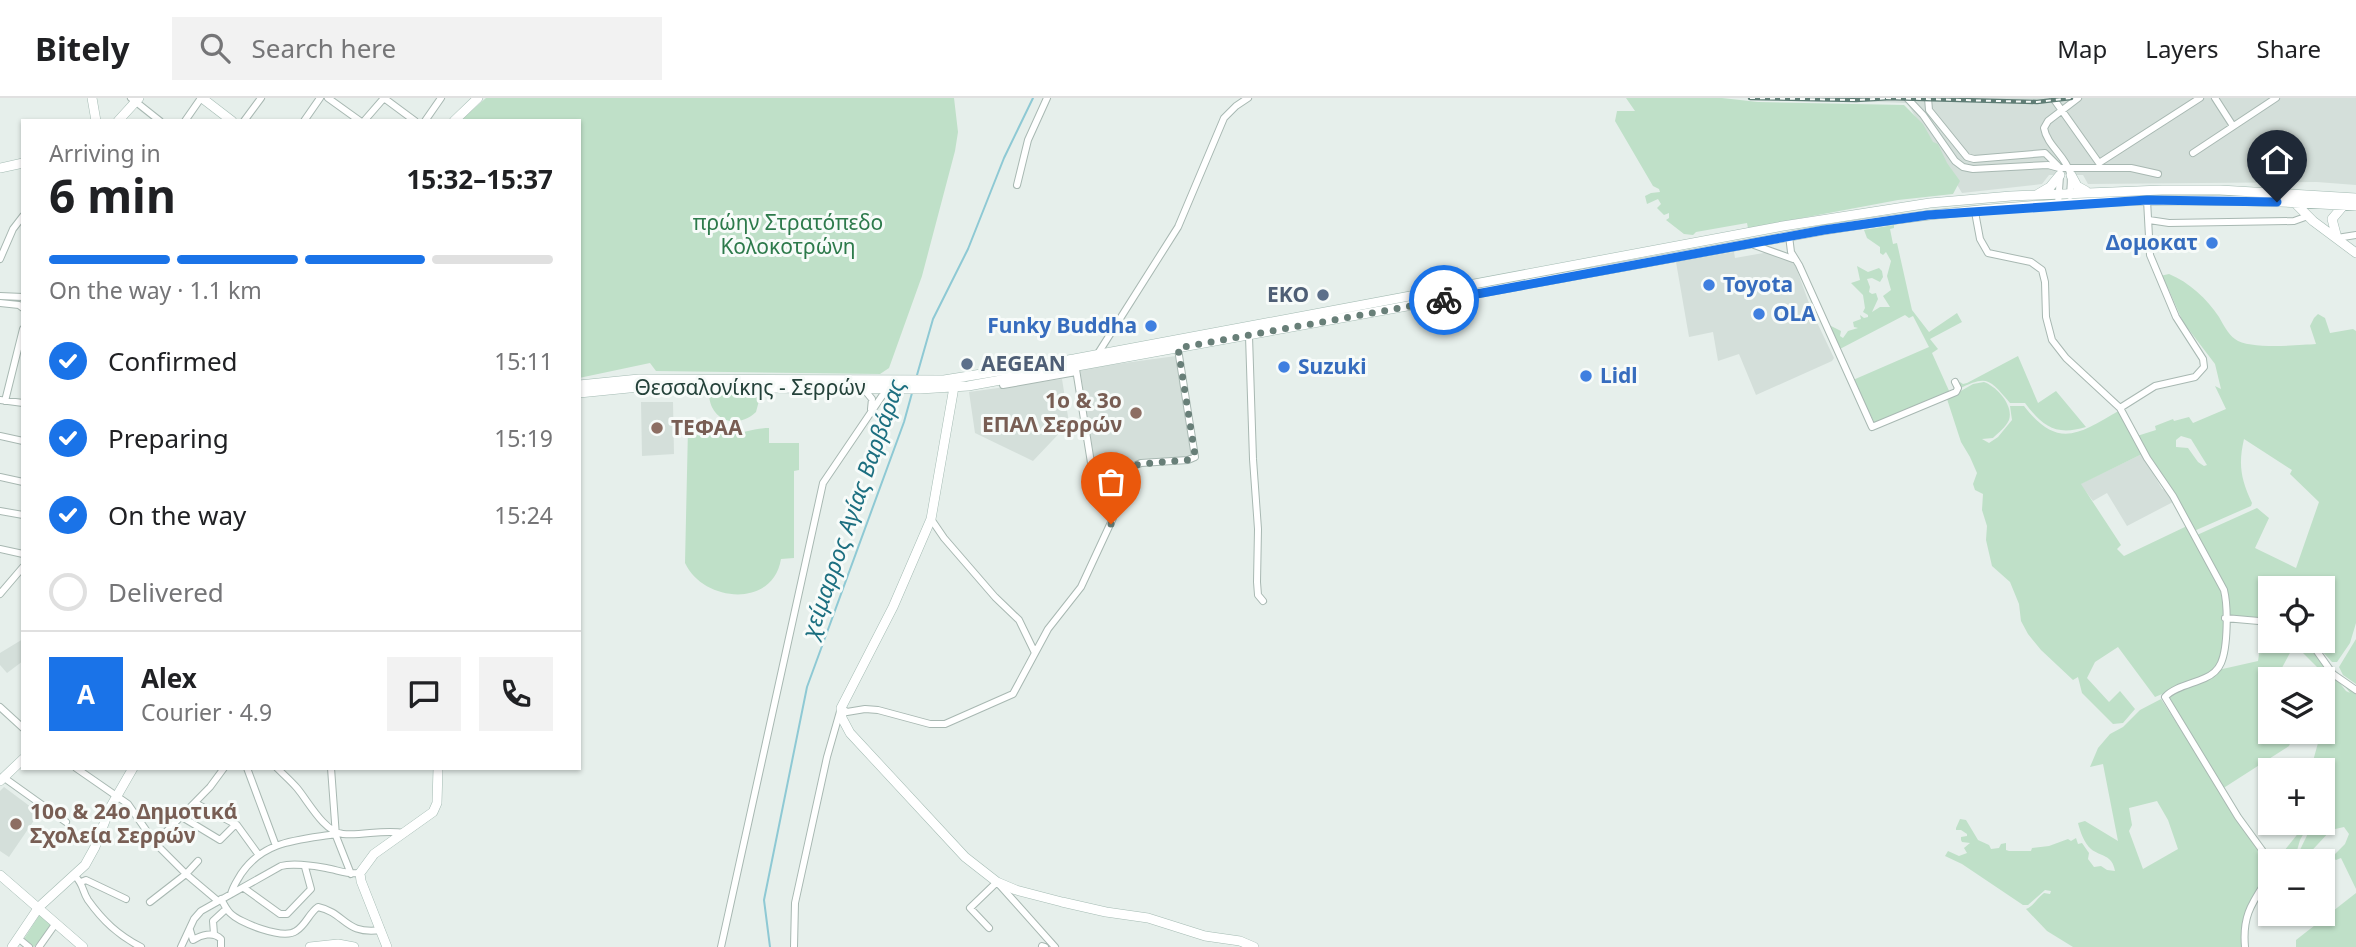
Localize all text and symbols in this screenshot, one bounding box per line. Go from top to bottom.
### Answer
search box [172,17,662,80]
text: Bitely [35,26,130,71]
icon: search [196,29,234,67]
text: Search here [252,30,396,66]
text: Map [2057,32,2107,65]
text: Layers [2145,32,2219,65]
text: Share [2257,32,2321,65]
pin [2247,130,2307,202]
text: Arriving in [49,137,161,169]
icon: home [2258,141,2296,179]
text: 15:32–15:37 [406,161,553,197]
text: 6 min [49,164,176,226]
park label: πρώην Στρατόπεδο Κολοκοτρώνη [693,208,883,260]
place label: Δομοκατ [2106,228,2198,256]
marker: Δομοκατ [2204,235,2220,251]
courier [1409,265,1479,335]
place label: Toyota [1723,270,1793,298]
text: On the way · 1.1 km [49,274,262,306]
marker: Toyota [1701,277,1717,293]
place label: EKO [1267,280,1309,308]
icon: bike [1425,281,1463,319]
marker: EKO [1315,287,1331,303]
place label: OLA [1773,299,1816,327]
marker: OLA [1751,306,1767,322]
place label: Funky Buddha [987,311,1137,339]
marker: Funky Buddha [1143,318,1159,334]
icon: check [49,342,87,380]
text: Confirmed [108,343,238,379]
text: 15:11 [494,345,553,377]
place label: AEGEAN [981,349,1066,377]
place label: Suzuki [1298,352,1367,380]
marker: AEGEAN [959,356,975,372]
marker: Suzuki [1276,359,1292,375]
place label: Lidl [1600,361,1638,389]
marker: Lidl [1578,368,1594,384]
street label: Θεσσαλονίκης - Σερρών [634,373,866,401]
water label: χείμαρρος Αγίας Βαρβάρας [792,374,912,645]
place label: 1ο & 3ο ΕΠΑΛ Σερρών [982,386,1122,438]
marker: 1ο & 3ο ΕΠΑΛ Σερρών [1128,405,1144,421]
place label: ΤΕΦΑΑ [671,413,743,441]
icon: check [49,419,87,457]
text: Preparing [108,420,229,456]
marker: ΤΕΦΑΑ [649,420,665,436]
text: 15:19 [494,422,553,454]
pin [1081,452,1141,524]
icon: bag [1092,463,1130,501]
icon: check [49,496,87,534]
text: On the way [108,497,246,533]
text: 15:24 [494,499,553,531]
text: Delivered [108,574,224,610]
map controls [2258,576,2335,926]
button: locate [2258,576,2335,653]
button: chat [387,657,461,731]
button: phone [479,657,553,731]
text: Alex [141,660,197,696]
button: layers [2258,667,2335,744]
text: A [77,676,95,712]
text: Courier · 4.9 [141,696,272,728]
button: + [2258,758,2335,835]
place label: 10ο & 24ο Δημοτικά Σχολεία Σερρών [30,797,238,849]
marker: 10ο & 24ο Δημοτικά Σχολεία Σερρών [8,816,24,832]
button: − [2258,849,2335,926]

